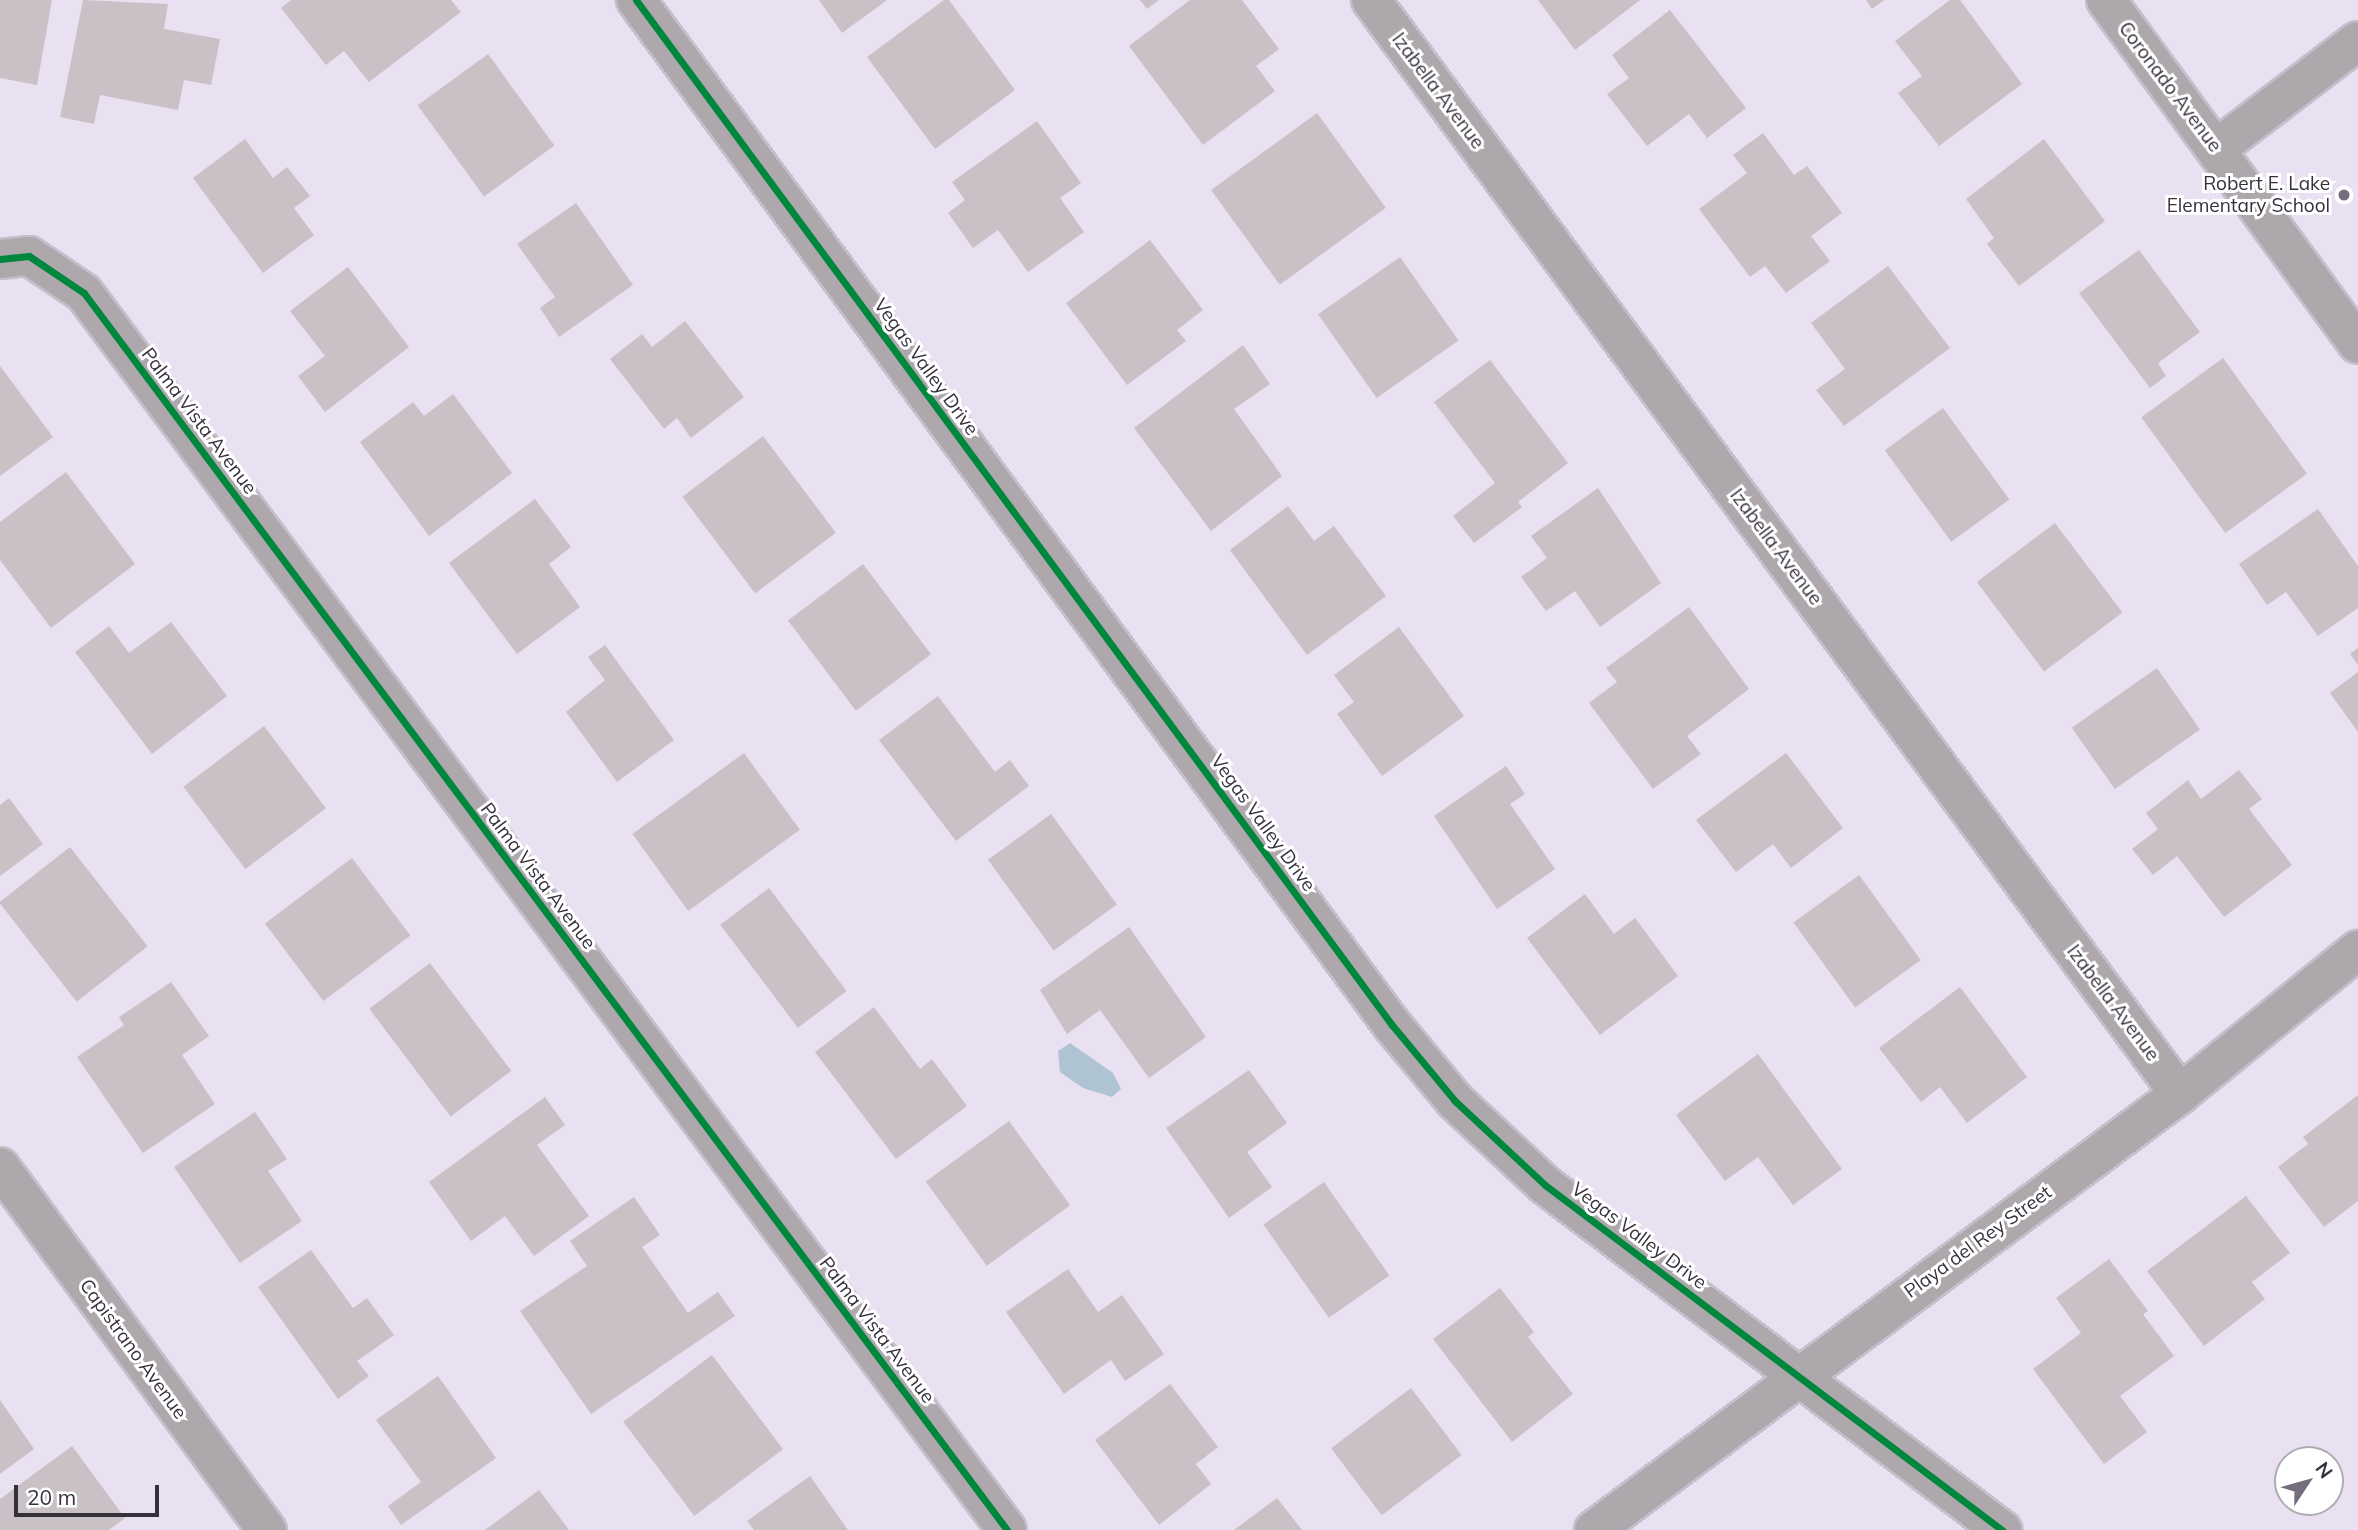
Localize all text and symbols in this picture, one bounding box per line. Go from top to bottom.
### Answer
street label: Coronado Avenue [2114,18,2226,156]
street label: Izabella Avenue [1387,28,1489,154]
place label: Robert E. Lake Elementary School [2167,173,2330,217]
marker: Robert E. Lake Elementary School [2336,187,2352,203]
street label: Vegas Valley Drive [869,294,983,440]
street label: Palma Vista Avenue [137,343,261,499]
street label: Izabella Avenue [1725,484,1827,610]
street label: Vegas Valley Drive [1206,750,1320,896]
street label: Palma Vista Avenue [476,798,600,954]
street label: Izabella Avenue [2062,940,2164,1066]
street label: Vegas Valley Drive [1567,1178,1711,1294]
street label: Playa del Rey Street [1900,1181,2056,1303]
street label: Palma Vista Avenue [815,1252,939,1408]
street label: Capistrano Avenue [75,1275,191,1423]
north arrow [2274,1446,2344,1516]
text: N [2310,1457,2338,1483]
scale bar [18,1470,163,1514]
text: 20 m [27,1484,76,1510]

